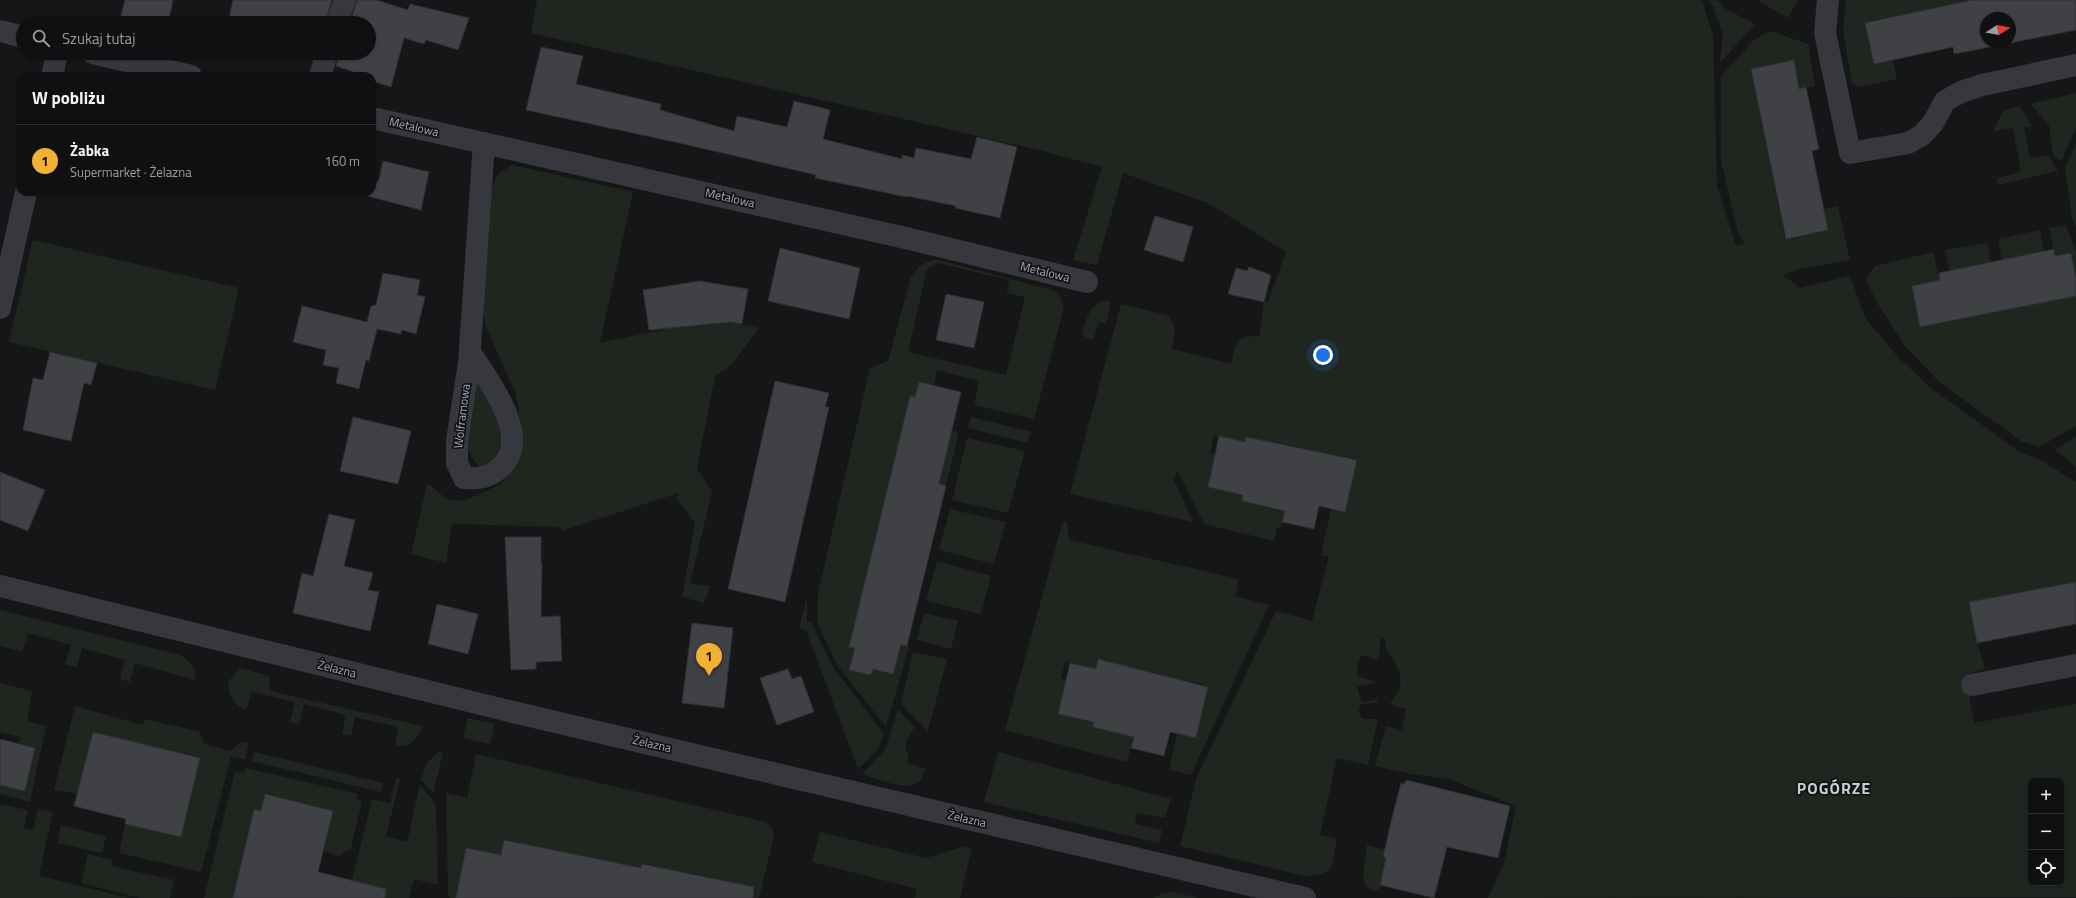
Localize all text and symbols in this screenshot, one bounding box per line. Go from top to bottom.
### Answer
north arrow [1980,12,2016,48]
search box [16,16,376,60]
icon: search [30,27,52,49]
text: Szukaj tutaj [62,27,135,50]
text: W pobliżu [32,85,105,111]
street label: Metalowa [387,112,441,141]
text: Żabka [70,139,109,162]
text: 1 [41,151,49,171]
text: 160 m [324,151,360,171]
text: Supermarket · Żelazna [70,162,192,182]
street label: Metalowa [703,183,757,212]
street label: Metalowa [1018,256,1072,287]
your location [1313,345,1333,365]
street label: Wolframowa [448,383,475,449]
pin: 1 [696,643,722,676]
street label: Żelazna [316,655,358,682]
street label: Żelazna [631,730,673,757]
district label: POGÓRZE [1797,776,1871,800]
map controls [2028,778,2064,886]
button: + [2028,778,2064,814]
street label: Żelazna [946,805,988,832]
button: − [2028,814,2064,850]
button: locate [2028,850,2064,886]

